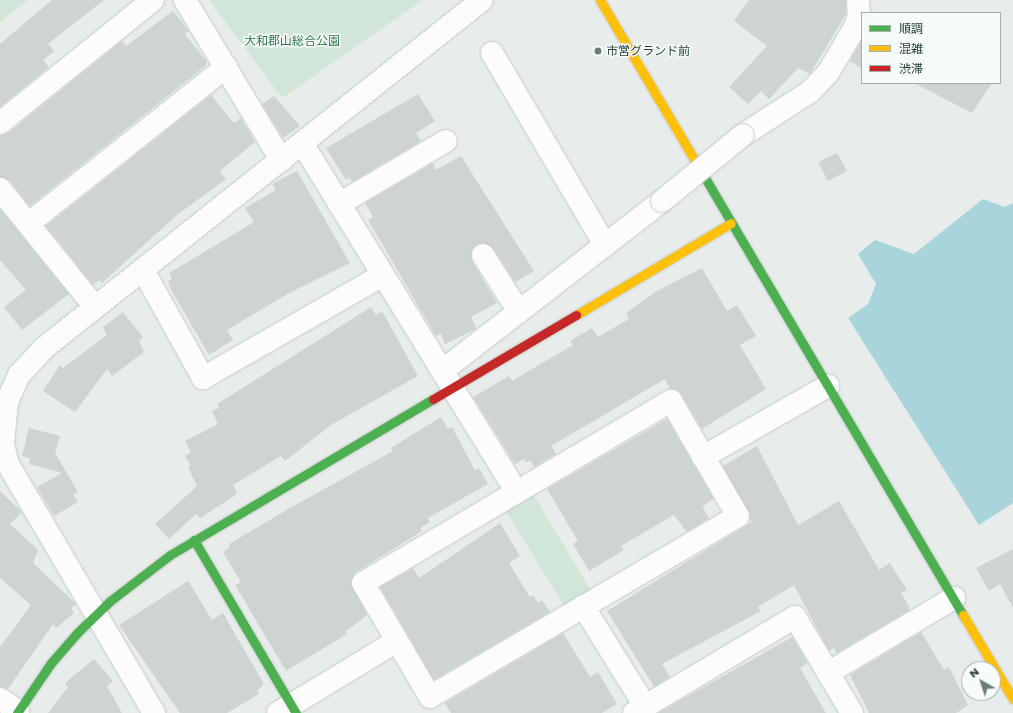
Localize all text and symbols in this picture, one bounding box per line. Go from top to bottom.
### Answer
legend [861,12,1001,84]
text: 順調 [899,20,923,37]
park label: 大和郡山総合公園 [244,34,340,48]
text: 混雑 [899,40,923,57]
place label: 市営グランド前 [606,44,690,58]
marker: 市営グランド前 [593,46,603,56]
text: 渋滞 [899,60,923,77]
north arrow [961,661,1001,701]
text: N [966,664,982,681]

